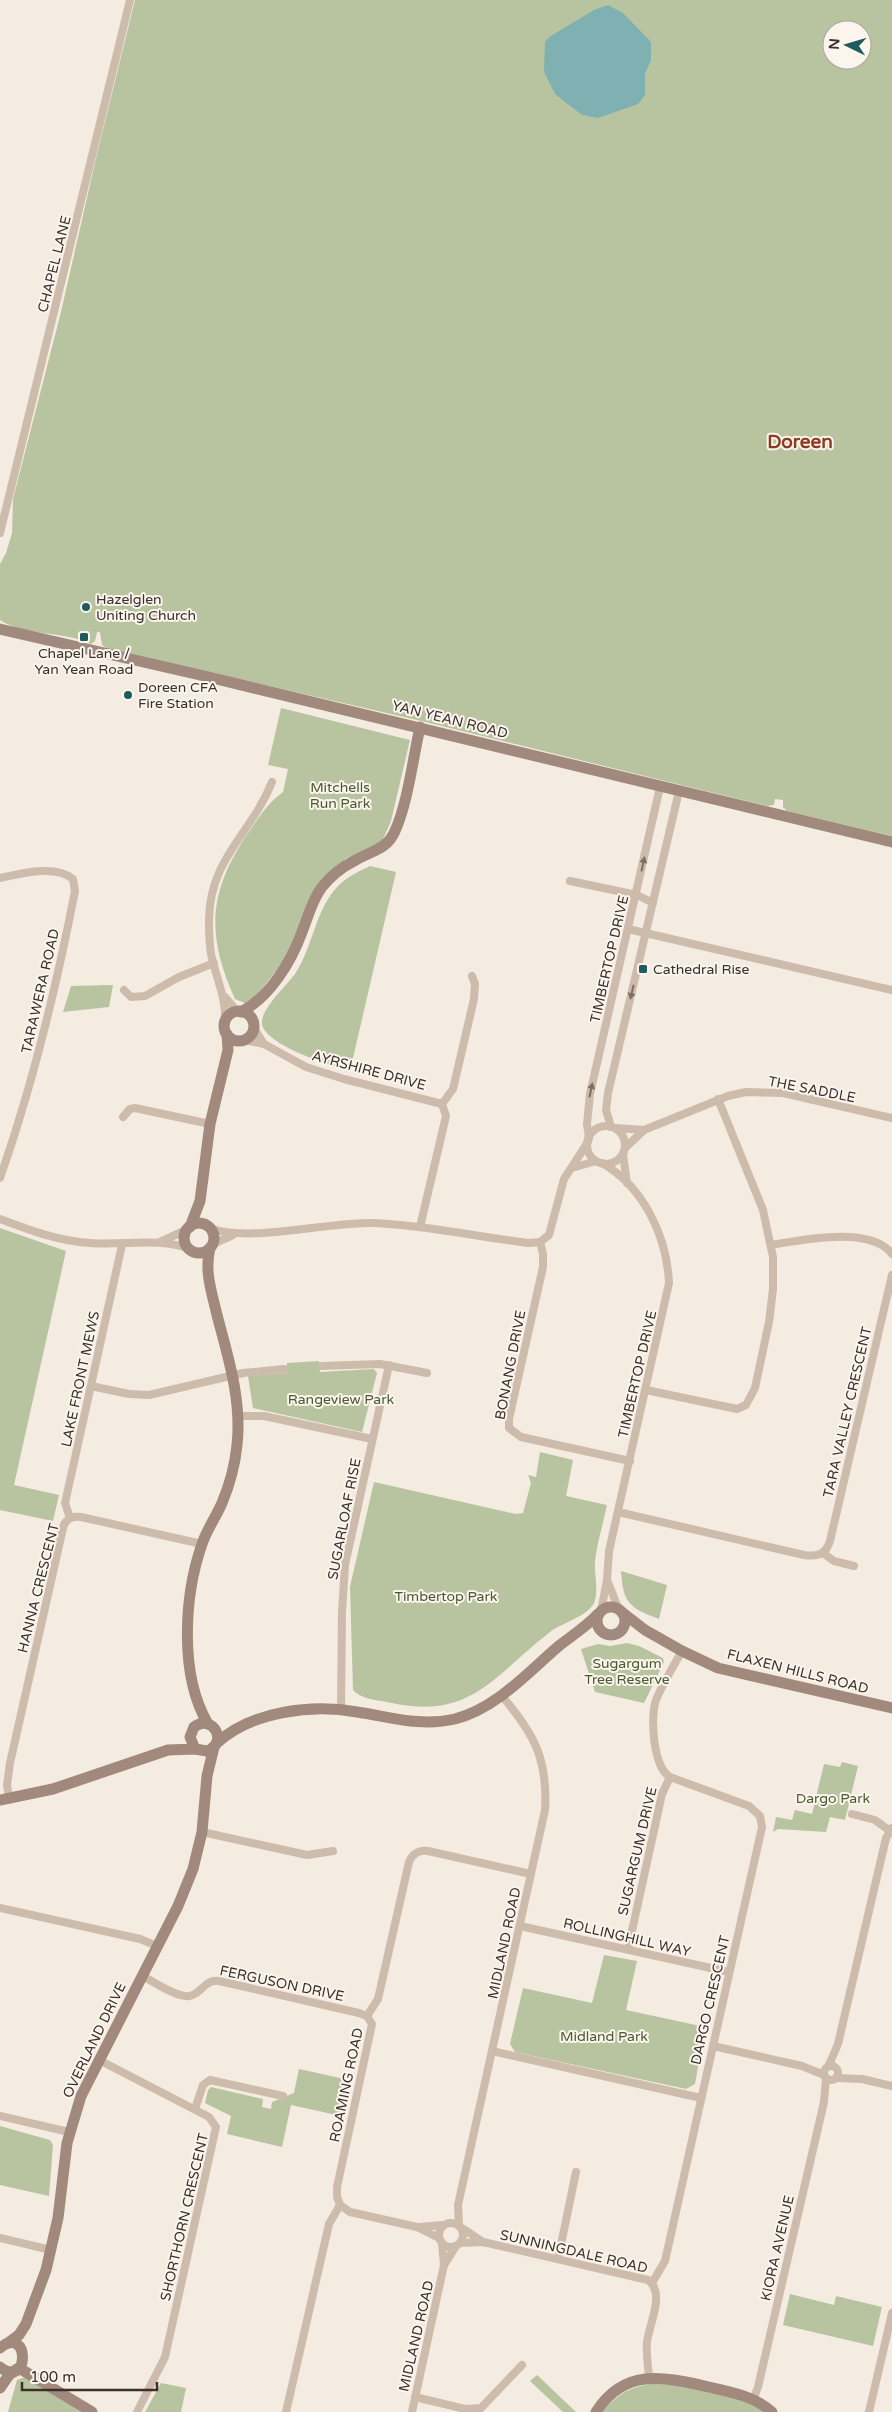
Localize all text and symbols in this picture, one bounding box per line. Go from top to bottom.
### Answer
north arrow [822,20,872,70]
text: N [826,38,844,50]
street label: CHAPEL LANE [34,214,75,314]
district label: Doreen [767,431,833,453]
place label: Hazelglen Uniting Church [96,591,196,624]
marker: Hazelglen Uniting Church [80,601,92,613]
marker: Chapel Lane / Yan Yean Road [78,631,90,643]
place label: Chapel Lane / Yan Yean Road [35,645,133,678]
place label: Doreen CFA Fire Station [138,679,218,712]
marker: Doreen CFA Fire Station [122,689,134,701]
street label: YAN YEAN ROAD [390,697,510,742]
park label: Mitchells Run Park [310,779,371,812]
one-way arrow [640,855,648,871]
street label: TIMBERTOP DRIVE [587,894,632,1025]
street label: TARAWERA ROAD [18,927,63,1055]
place label: Cathedral Rise [653,961,750,978]
marker: Cathedral Rise [637,963,649,975]
one-way arrow [628,984,636,999]
street label: AYRSHIRE DRIVE [310,1047,428,1094]
street label: THE SADDLE [767,1073,857,1106]
one-way arrow [588,1082,596,1098]
street label: LAKE FRONT MEWS [58,1309,103,1449]
street label: BONANG DRIVE [492,1309,529,1421]
street label: TIMBERTOP DRIVE [615,1309,660,1440]
street label: TARA VALLEY CRESCENT [820,1324,876,1499]
park label: Rangeview Park [288,1391,395,1408]
street label: SUGARLOAF RISE [324,1457,365,1581]
street label: HANNA CRESCENT [14,1521,63,1655]
park label: Timbertop Park [395,1588,498,1605]
street label: FLAXEN HILLS ROAD [725,1646,870,1697]
park label: Sugargum Tree Reserve [584,1655,670,1688]
street label: SUGARGUM DRIVE [614,1785,661,1917]
park label: Dargo Park [796,1790,871,1807]
street label: MIDLAND ROAD [484,1886,525,2001]
street label: ROLLINGHILL WAY [561,1915,692,1960]
street label: DARGO CRESCENT [687,1933,734,2066]
street label: FERGUSON DRIVE [218,1962,346,2005]
street label: OVERLAND DRIVE [59,1980,130,2101]
street label: ROAMING ROAD [326,2026,367,2144]
park label: Midland Park [560,2028,648,2045]
street label: SHORTHORN CRESCENT [157,2131,212,2303]
street label: KIORA AVENUE [757,2193,798,2303]
street label: SUNNINGDALE ROAD [498,2226,649,2277]
street label: MIDLAND ROAD [395,2279,438,2393]
scale bar [22,2360,158,2392]
text: 100 m [30,2368,76,2386]

